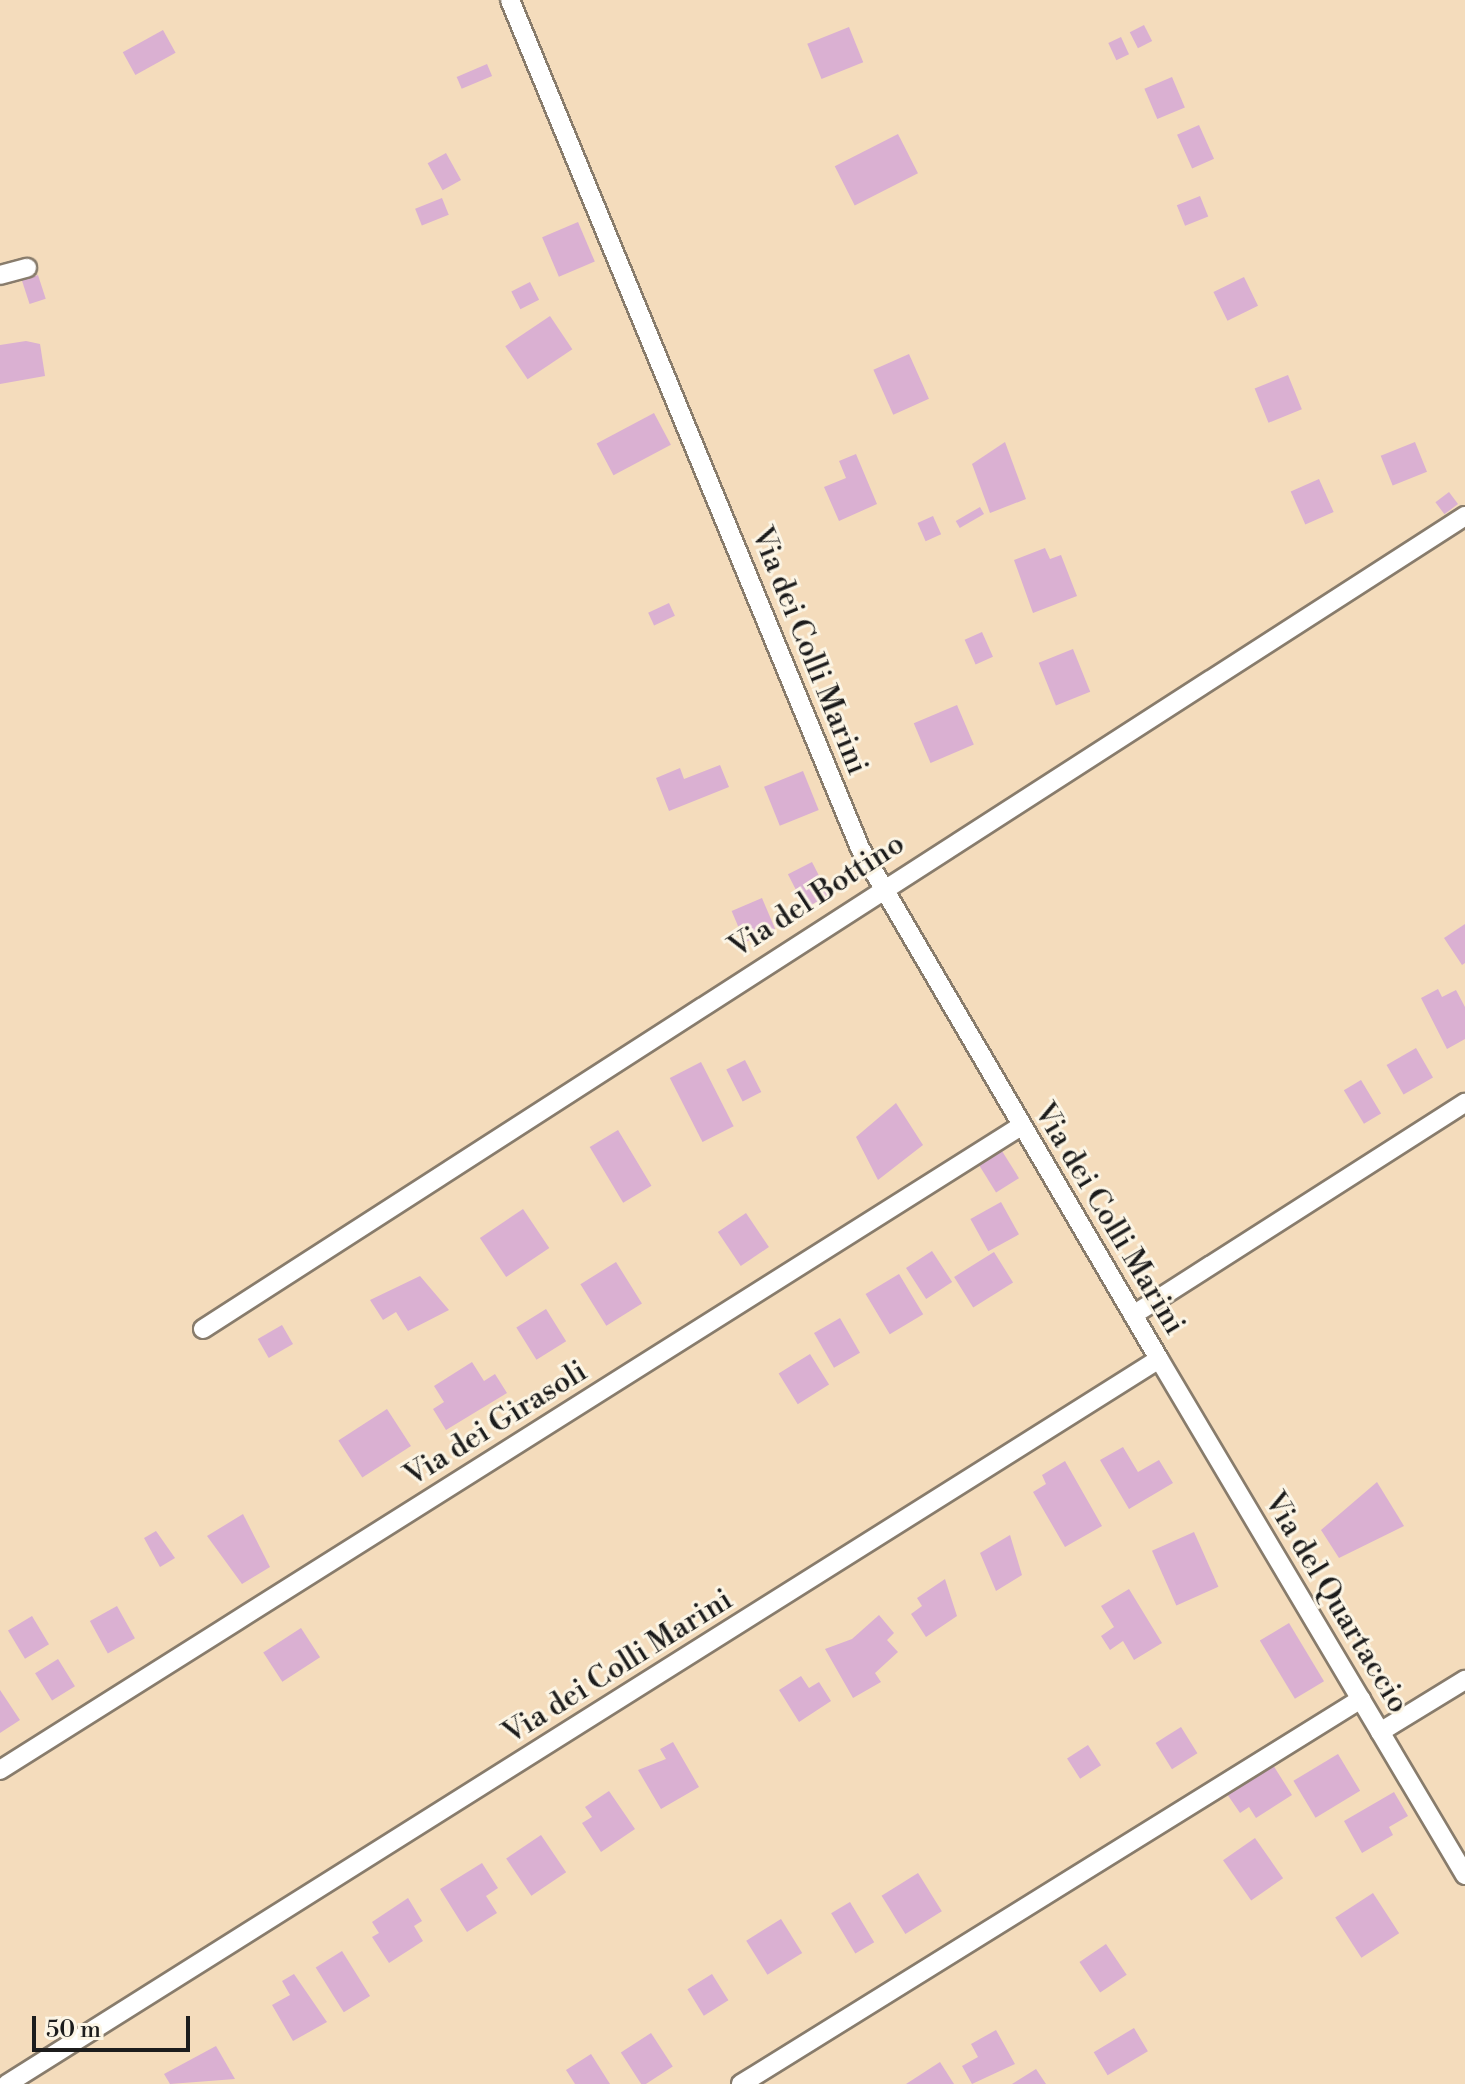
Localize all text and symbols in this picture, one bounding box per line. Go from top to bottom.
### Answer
street label: Via dei Colli Marini [743,522,875,780]
street label: Via del Bottino [723,826,911,966]
street label: Via dei Colli Marini [1026,1097,1192,1341]
street label: Via dei Girasoli [398,1354,594,1494]
street label: Via del Quartaccio [1256,1486,1416,1720]
street label: Via dei Colli Marini [497,1582,739,1752]
scale bar [36,2000,194,2050]
text: 50 m [46,2015,101,2045]

